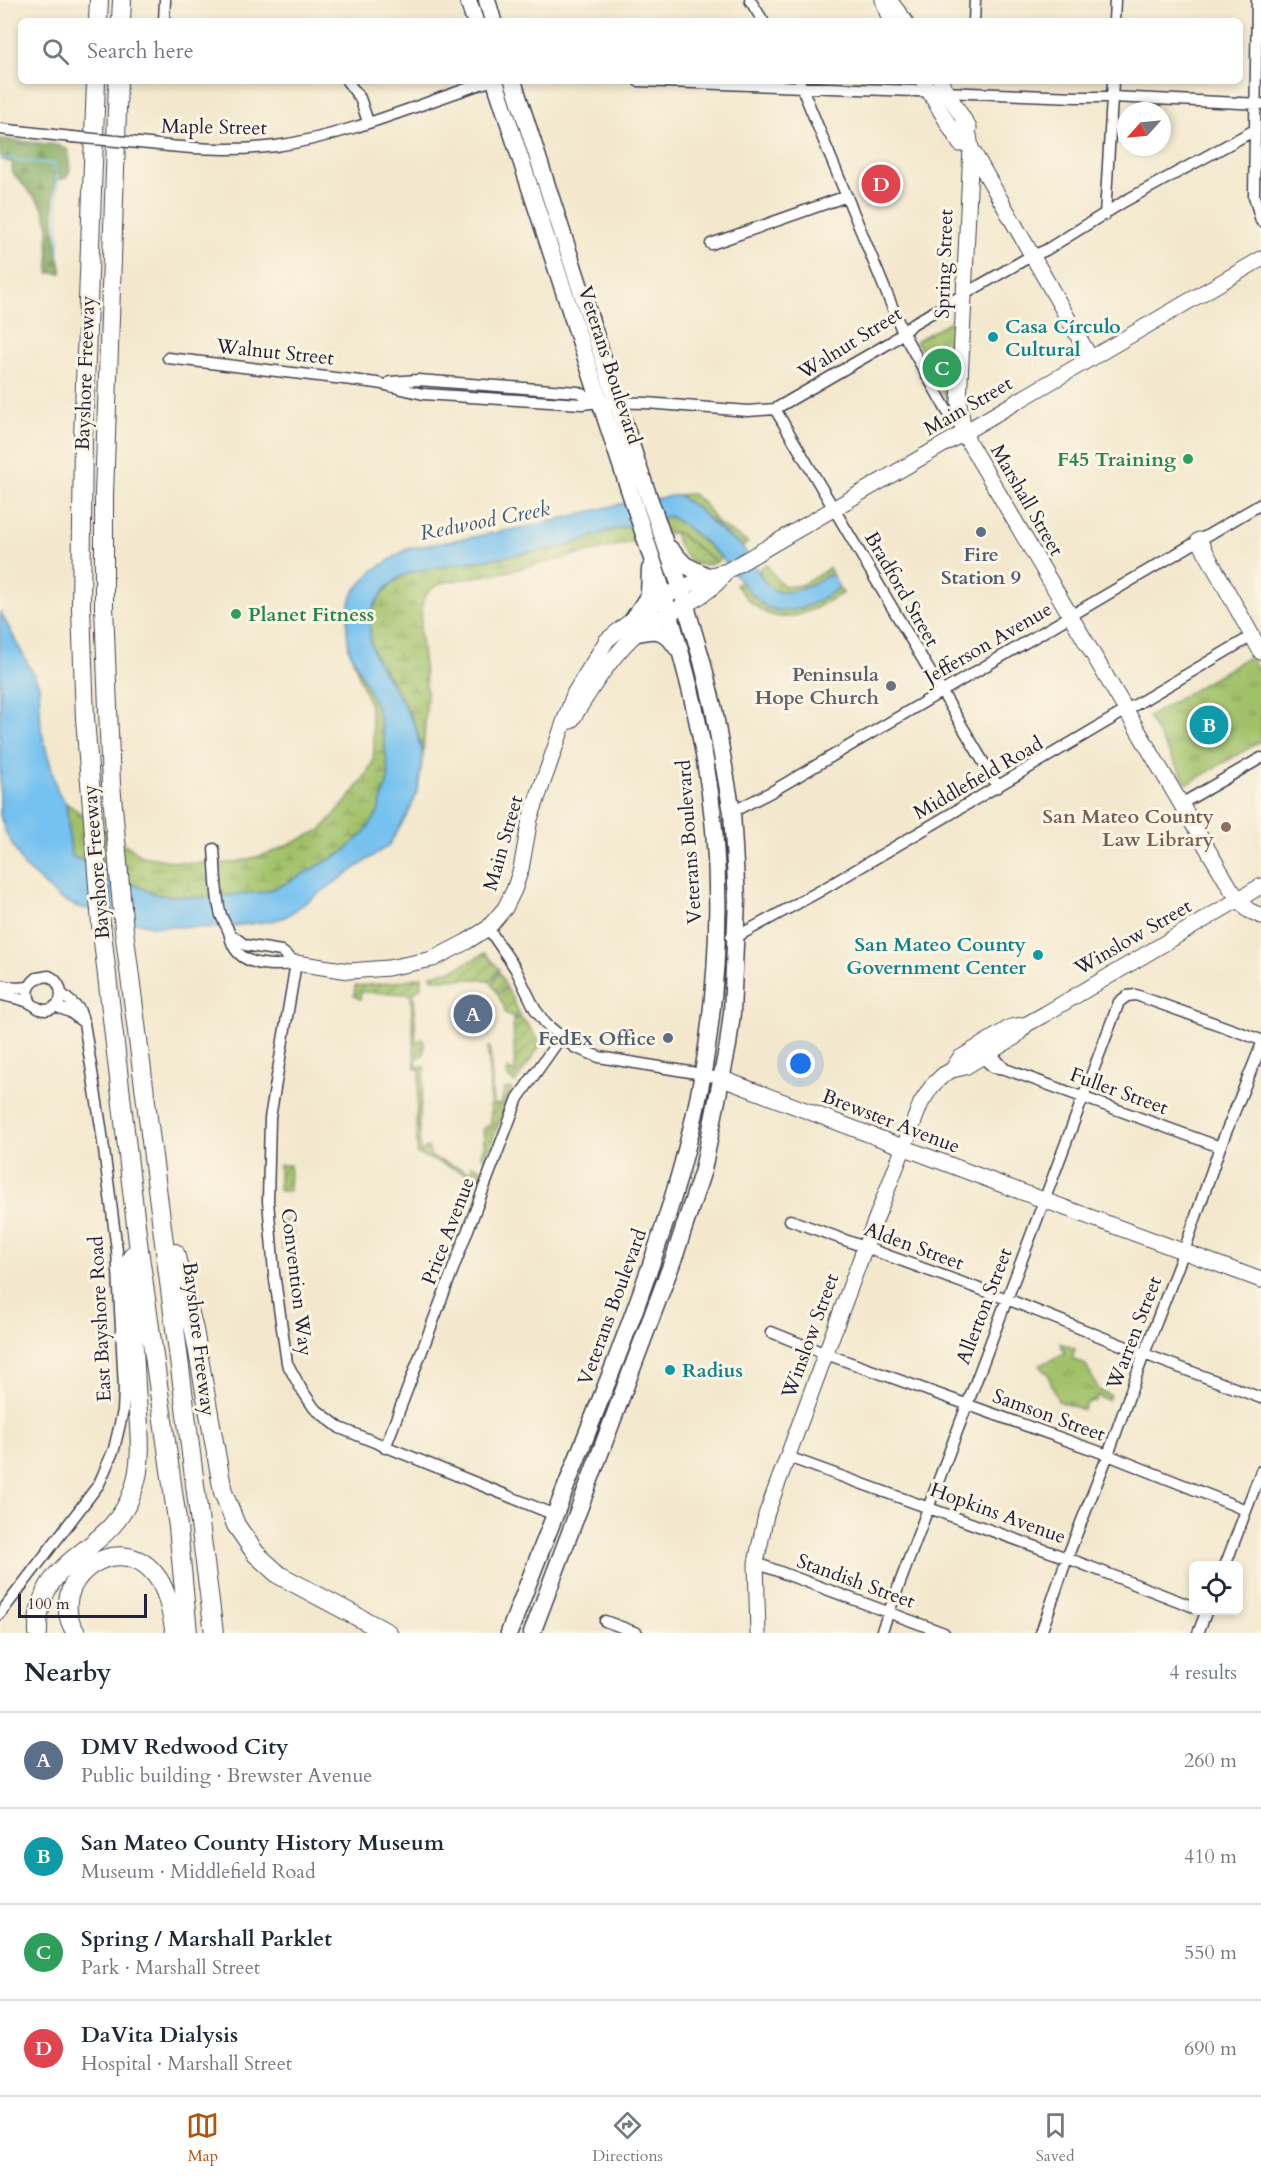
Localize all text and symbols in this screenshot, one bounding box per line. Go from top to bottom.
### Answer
search box [18,18,1243,84]
icon: search [39,35,72,68]
text: Search here [87,36,194,66]
north arrow [1117,102,1171,156]
street label: Maple Street [161,113,268,141]
pin: D [862,162,900,207]
street label: Spring Street [929,208,959,319]
street label: Veterans Boulevard [572,282,648,448]
street label: Bayshore Freeway [69,295,101,451]
street label: Walnut Street [792,300,908,386]
place label: Casa Círculo Cultural [1005,313,1121,363]
marker: Casa Círculo Cultural [986,330,1000,344]
street label: Walnut Street [214,332,336,372]
pin: C [922,346,962,391]
street label: Main Street [919,369,1018,442]
street label: Marshall Street [984,439,1070,561]
place label: F45 Training [1057,446,1176,473]
marker: F45 Training [1181,452,1195,466]
water label: Redwood Creek [418,494,553,548]
marker: Fire Station 9 [974,525,988,539]
street label: Bradford Street [858,527,946,652]
place label: Fire Station 9 [941,541,1021,591]
street label: Jefferson Avenue [917,595,1057,692]
place label: Planet Fitness [248,601,374,628]
marker: Planet Fitness [229,607,243,621]
place label: Peninsula Hope Church [755,661,880,711]
marker: Peninsula Hope Church [884,679,898,693]
pin: B [1190,702,1228,748]
street label: Middlefield Road [908,730,1048,826]
street label: Veterans Boulevard [670,759,708,925]
street label: Bayshore Freeway [76,783,116,940]
street label: Main Street [477,792,530,894]
place label: San Mateo County Law Library [1042,803,1215,853]
marker: San Mateo County Law Library [1219,820,1233,834]
street label: Winslow Street [1069,892,1197,982]
place label: San Mateo County Government Center [846,931,1027,981]
marker: San Mateo County Government Center [1031,948,1045,962]
pin: A [454,992,492,1036]
place label: FedEx Office [538,1025,656,1052]
marker: FedEx Office [661,1031,675,1045]
your location [786,1049,815,1078]
street label: Fuller Street [1066,1061,1172,1121]
street label: Brewster Avenue [818,1082,964,1160]
street label: Price Avenue [415,1173,481,1289]
street label: Convention Way [275,1206,320,1358]
street label: Alden Street [861,1216,968,1277]
street label: Veterans Boulevard [571,1225,653,1389]
street label: East Bayshore Road [82,1235,118,1403]
street label: Allerton Street [949,1243,1019,1368]
street label: Bayshore Freeway [176,1260,222,1418]
street label: Winslow Street [775,1269,845,1403]
street label: Warren Street [1100,1272,1168,1394]
place label: Radius [682,1357,743,1384]
marker: Radius [663,1363,677,1377]
street label: Samson Street [989,1382,1110,1448]
street label: Hopkins Avenue [926,1476,1070,1550]
street label: Standish Street [793,1547,919,1615]
map controls [1189,1561,1243,1615]
button: locate [1189,1561,1243,1615]
scale bar [18,1591,147,1618]
text: 100 m [27,1593,69,1615]
text: Nearby [24,1655,112,1690]
text: 4 results [1169,1659,1237,1686]
text: DMV Redwood City [81,1732,288,1762]
text: A [36,1747,51,1774]
text: 260 m [1184,1747,1237,1774]
text: Public building · Brewster Avenue [81,1762,372,1789]
text: San Mateo County History Museum [81,1828,444,1858]
text: B [36,1843,51,1870]
text: 410 m [1184,1843,1237,1870]
text: Museum · Middlefield Road [81,1858,316,1885]
text: Spring / Marshall Parklet [81,1924,332,1954]
text: C [36,1939,51,1966]
text: 550 m [1184,1939,1237,1966]
text: Park · Marshall Street [81,1954,260,1981]
text: DaVita Dialysis [81,2020,238,2050]
text: D [35,2035,52,2062]
text: 690 m [1184,2035,1237,2062]
text: Hospital · Marshall Street [81,2050,292,2077]
tab: Map [186,2109,219,2167]
tab: Directions [592,2109,663,2167]
tab: Saved [1036,2109,1075,2167]

